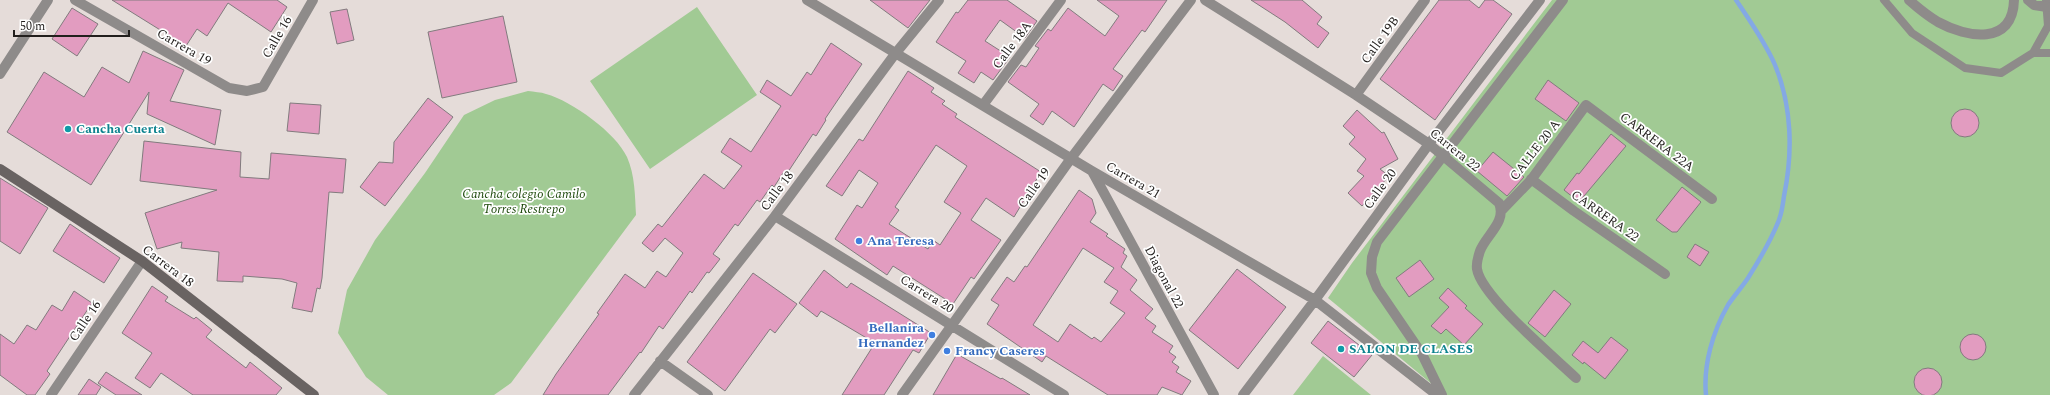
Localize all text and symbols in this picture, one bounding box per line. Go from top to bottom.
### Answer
scale bar [14,12,129,38]
street label: Calle 16 [257,12,297,62]
street label: Calle 19B [1356,12,1404,68]
text: 50 m [20,17,45,36]
street label: Calle 18A [987,17,1037,73]
street label: Carrera 19 [153,23,216,71]
street label: CARRERA 22A [1615,107,1699,177]
street label: CALLE 20 A [1505,115,1565,185]
place label: Cancha Cuerta [76,119,165,139]
street label: Carrera 22 [1425,123,1485,177]
marker: Cancha Cuerta [63,124,73,134]
street label: Carrera 21 [1102,156,1164,204]
street label: Calle 19 [1013,163,1056,213]
street label: Calle 20 [1358,164,1402,213]
street label: Calle 18 [755,167,799,215]
park label: Cancha colegio Camilo Torres Restrepo [462,184,586,219]
street label: CARRERA 22 [1567,185,1643,247]
place label: Ana Teresa [867,231,935,251]
marker: Ana Teresa [854,236,864,246]
street label: Carrera 18 [138,240,198,292]
street label: Diagonal 22 [1139,242,1189,312]
street label: Carrera 20 [896,270,958,319]
street label: Calle 16 [64,296,106,346]
place label: Bellanira Hernandez [858,318,924,353]
marker: Bellanira Hernandez [927,330,937,340]
place label: SALON DE CLASES [1349,339,1473,359]
place label: Francy Caseres [955,341,1045,361]
marker: SALON DE CLASES [1336,344,1346,354]
marker: Francy Caseres [942,346,952,356]

